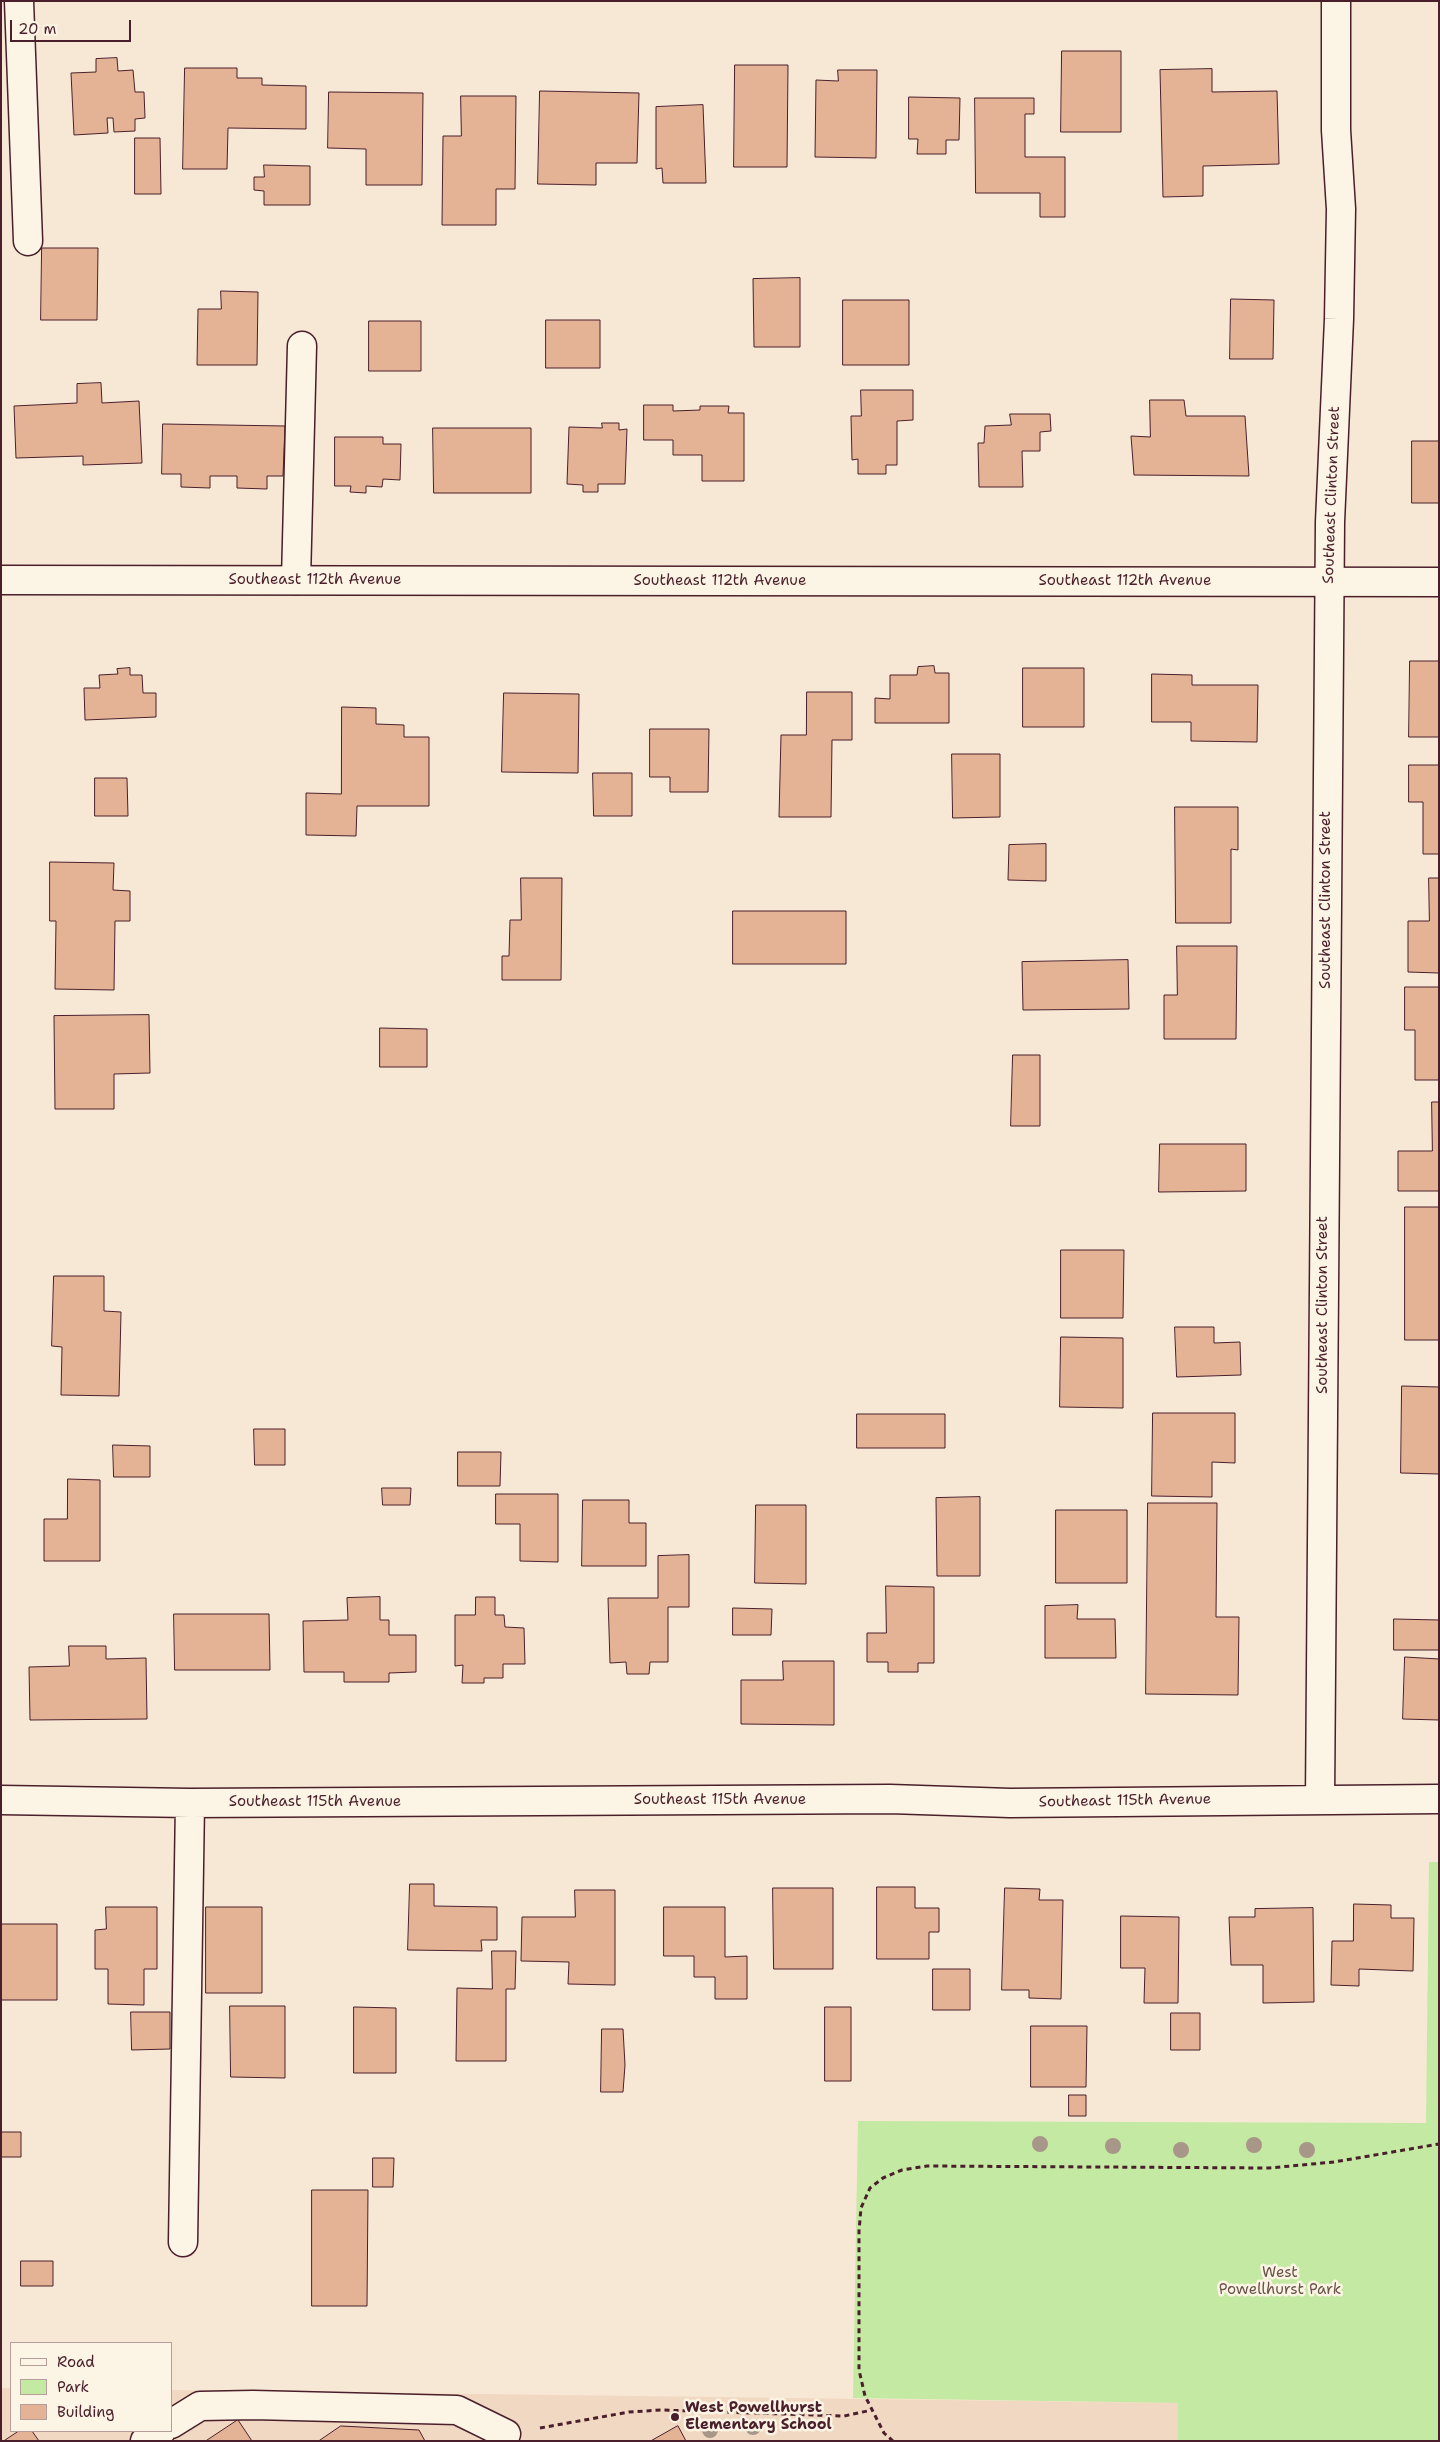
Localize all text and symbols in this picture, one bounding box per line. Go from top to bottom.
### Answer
scale bar [12,10,134,42]
text: 20 m [18,19,57,39]
street label: Southeast Clinton Street [1320,406,1344,584]
street label: Southeast 112th Avenue [229,571,401,589]
street label: Southeast 112th Avenue [634,572,806,590]
street label: Southeast 112th Avenue [1039,572,1211,590]
street label: Southeast Clinton Street [1317,811,1335,989]
street label: Southeast Clinton Street [1314,1216,1332,1394]
street label: Southeast 115th Avenue [1039,1790,1211,1812]
street label: Southeast 115th Avenue [634,1791,806,1809]
street label: Southeast 115th Avenue [229,1793,401,1811]
park label: West Powellhurst Park [1219,2264,1341,2299]
legend [10,2342,172,2432]
text: Road [57,2352,95,2372]
text: Park [57,2377,89,2397]
place label: West Powellhurst Elementary School [685,2399,832,2434]
text: Building [57,2402,114,2422]
marker: West Powellhurst Elementary School [669,2411,681,2423]

